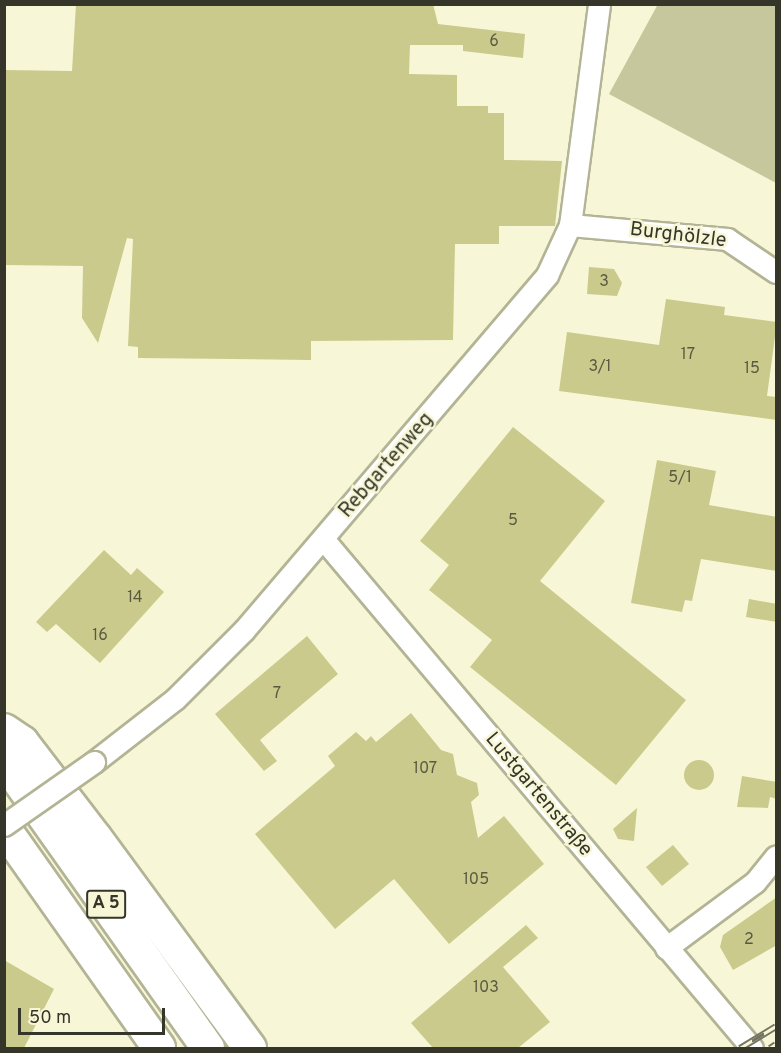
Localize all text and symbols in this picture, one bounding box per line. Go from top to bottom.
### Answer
house number: 6 [489,32,499,52]
street label: Burghölzle [628,218,728,254]
house number: 3 [599,272,609,292]
house number: 17 [681,345,695,365]
house number: 3/1 [589,357,611,377]
house number: 15 [744,359,760,379]
street label: Rebgartenweg [335,409,439,523]
house number: 5/1 [668,468,692,488]
house number: 5 [508,511,518,531]
house number: 14 [127,588,143,608]
house number: 16 [92,626,108,646]
house number: 7 [273,684,281,704]
street label: Lustgartenstraße [479,728,597,862]
house number: 107 [413,759,437,779]
house number: 105 [463,870,489,890]
road number: A 5 [85,889,127,919]
house number: 2 [744,930,754,950]
house number: 103 [473,978,499,998]
scale bar [21,996,168,1034]
text: 50 m [29,1007,71,1030]

